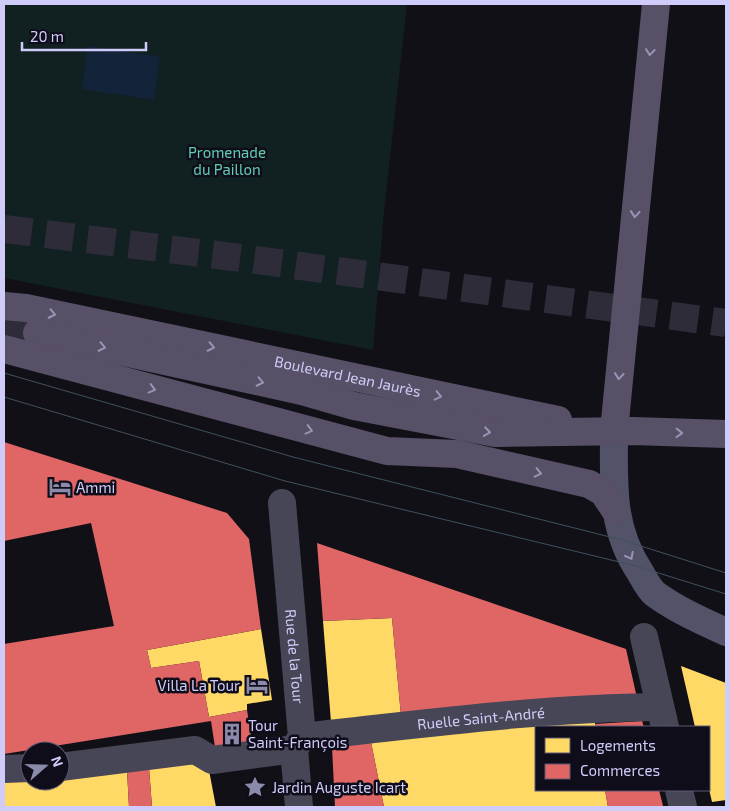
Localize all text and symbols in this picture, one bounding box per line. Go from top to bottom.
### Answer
scale bar [22,20,146,52]
text: 20 m [30,27,64,45]
one-way arrow [645,48,656,56]
park label: Promenade du Paillon [188,143,266,178]
one-way arrow [630,210,641,218]
one-way arrow [47,308,56,319]
one-way arrow [97,341,106,352]
one-way arrow [206,341,215,352]
street label: Boulevard Jean Jaurès [273,352,423,400]
one-way arrow [614,372,625,380]
one-way arrow [256,376,265,387]
one-way arrow [147,384,156,394]
one-way arrow [434,390,443,401]
one-way arrow [305,425,313,435]
one-way arrow [484,426,492,437]
one-way arrow [676,428,684,438]
one-way arrow [534,467,543,478]
hotel icon: Ammi [47,474,73,500]
place label: Ammi [76,478,115,496]
one-way arrow [624,550,634,559]
street label: Rue de la Tour [282,608,308,705]
hotel icon: Villa La Tour [244,672,270,698]
place label: Villa La Tour [158,676,240,694]
street label: Ruelle Saint-André [416,703,546,733]
place label: Tour Saint-François [248,716,347,752]
building icon: Tour Saint-François [219,721,245,747]
legend [535,726,710,791]
text: Logements [580,736,656,754]
north arrow [20,741,70,791]
text: N [48,754,67,769]
text: Commerces [580,761,660,779]
place icon: Jardin Auguste Icart [242,774,268,800]
place label: Jardin Auguste Icart [272,778,406,796]

